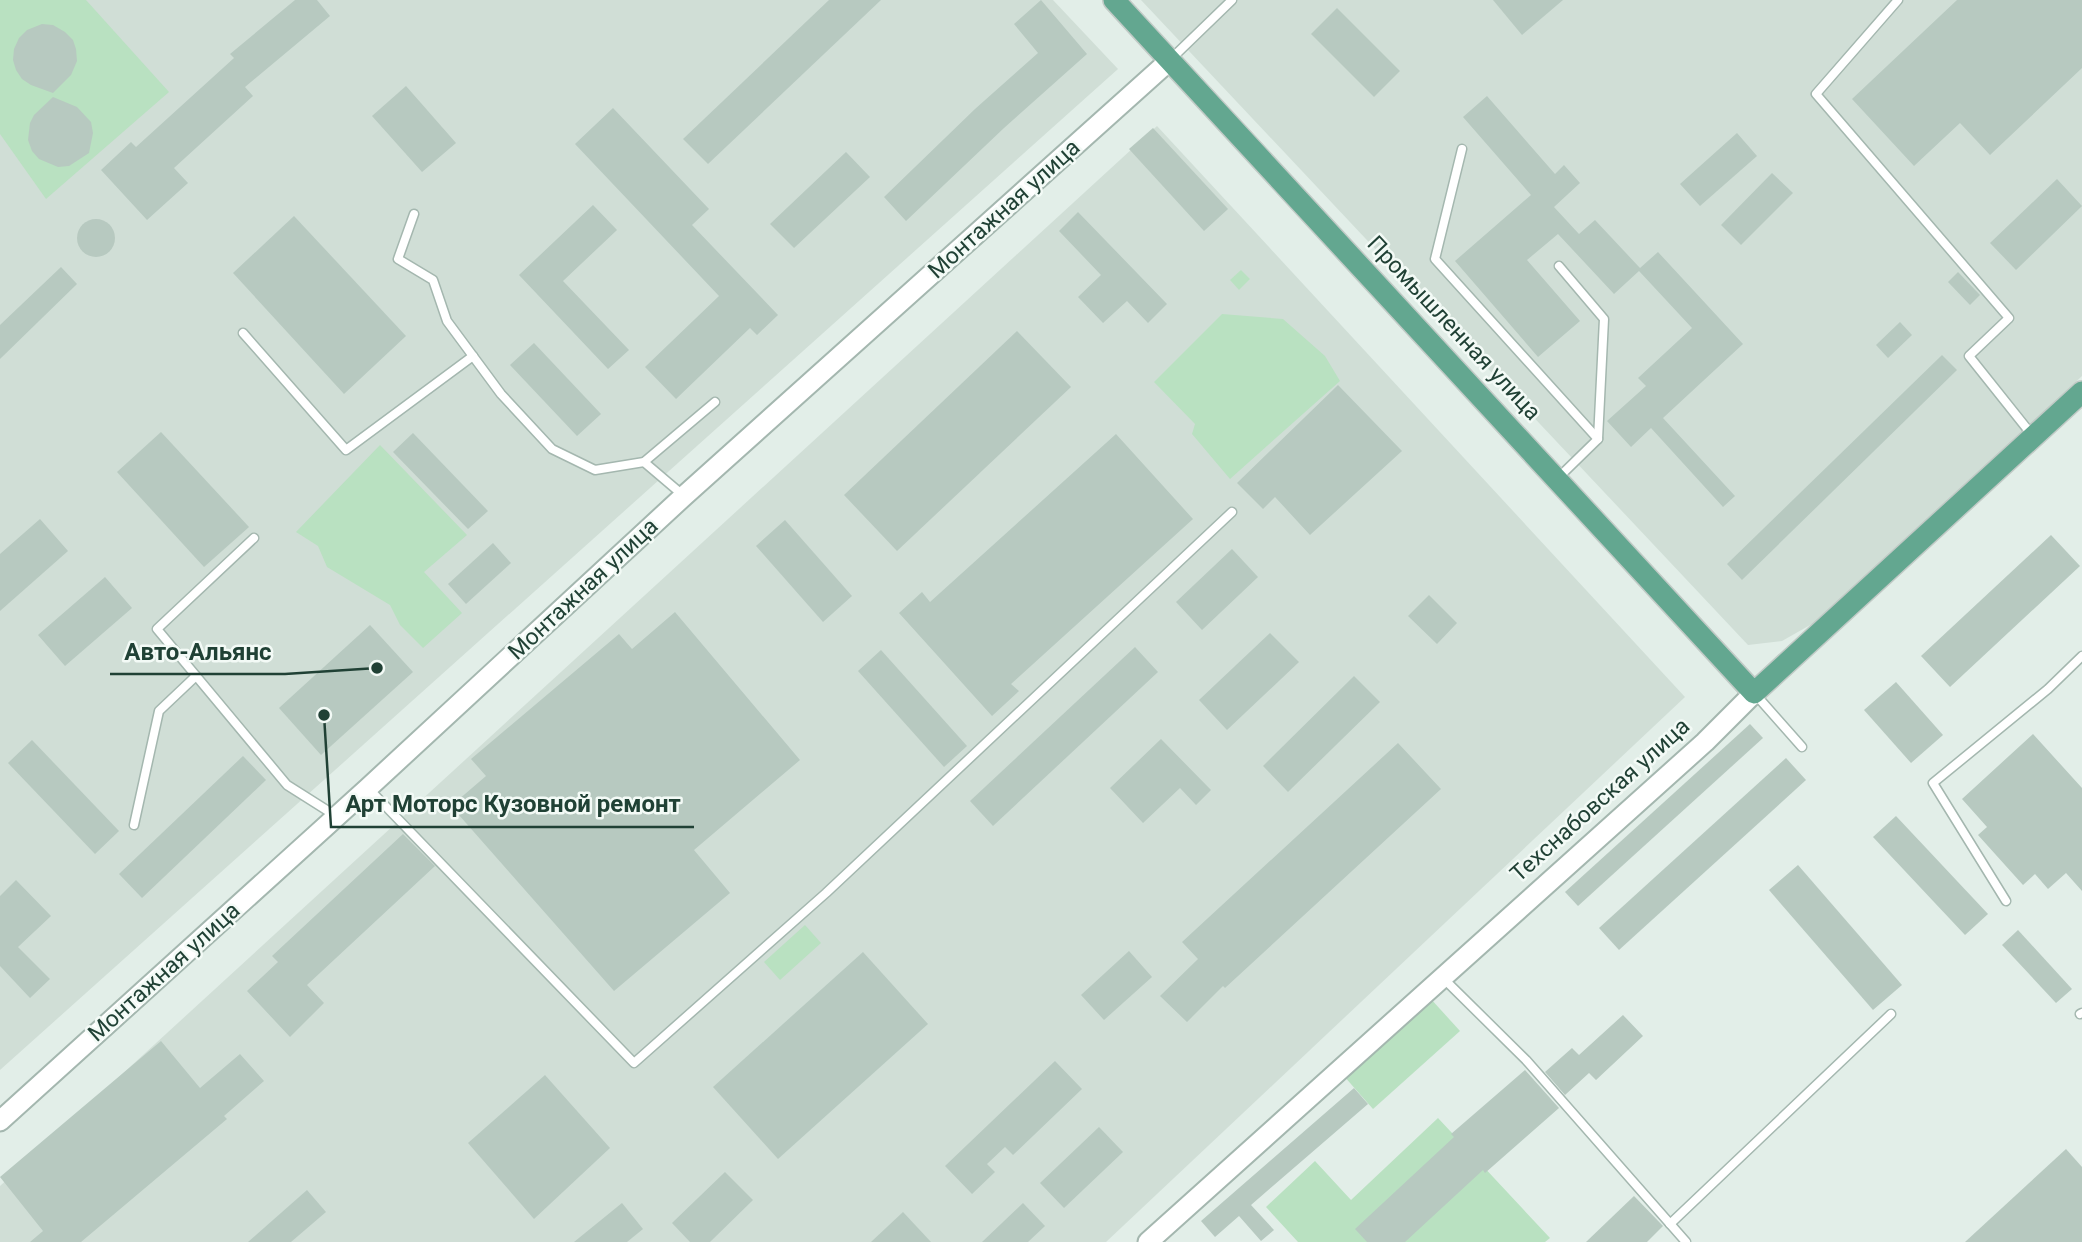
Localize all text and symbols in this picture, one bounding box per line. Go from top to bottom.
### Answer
street label: Монтажная улица [923,134,1085,284]
street label: Промышленная улица [1362,230,1546,426]
street label: Монтажная улица [503,513,663,665]
callout: Авто-Альянс [110,629,285,674]
text: Авто-Альянс [124,638,272,666]
street label: Техснабовская улица [1505,713,1695,887]
callout: Арт Моторс Кузовной ремонт [331,782,694,827]
text: Арт Моторс Кузовной ремонт [345,790,681,818]
street label: Монтажная улица [83,897,245,1047]

